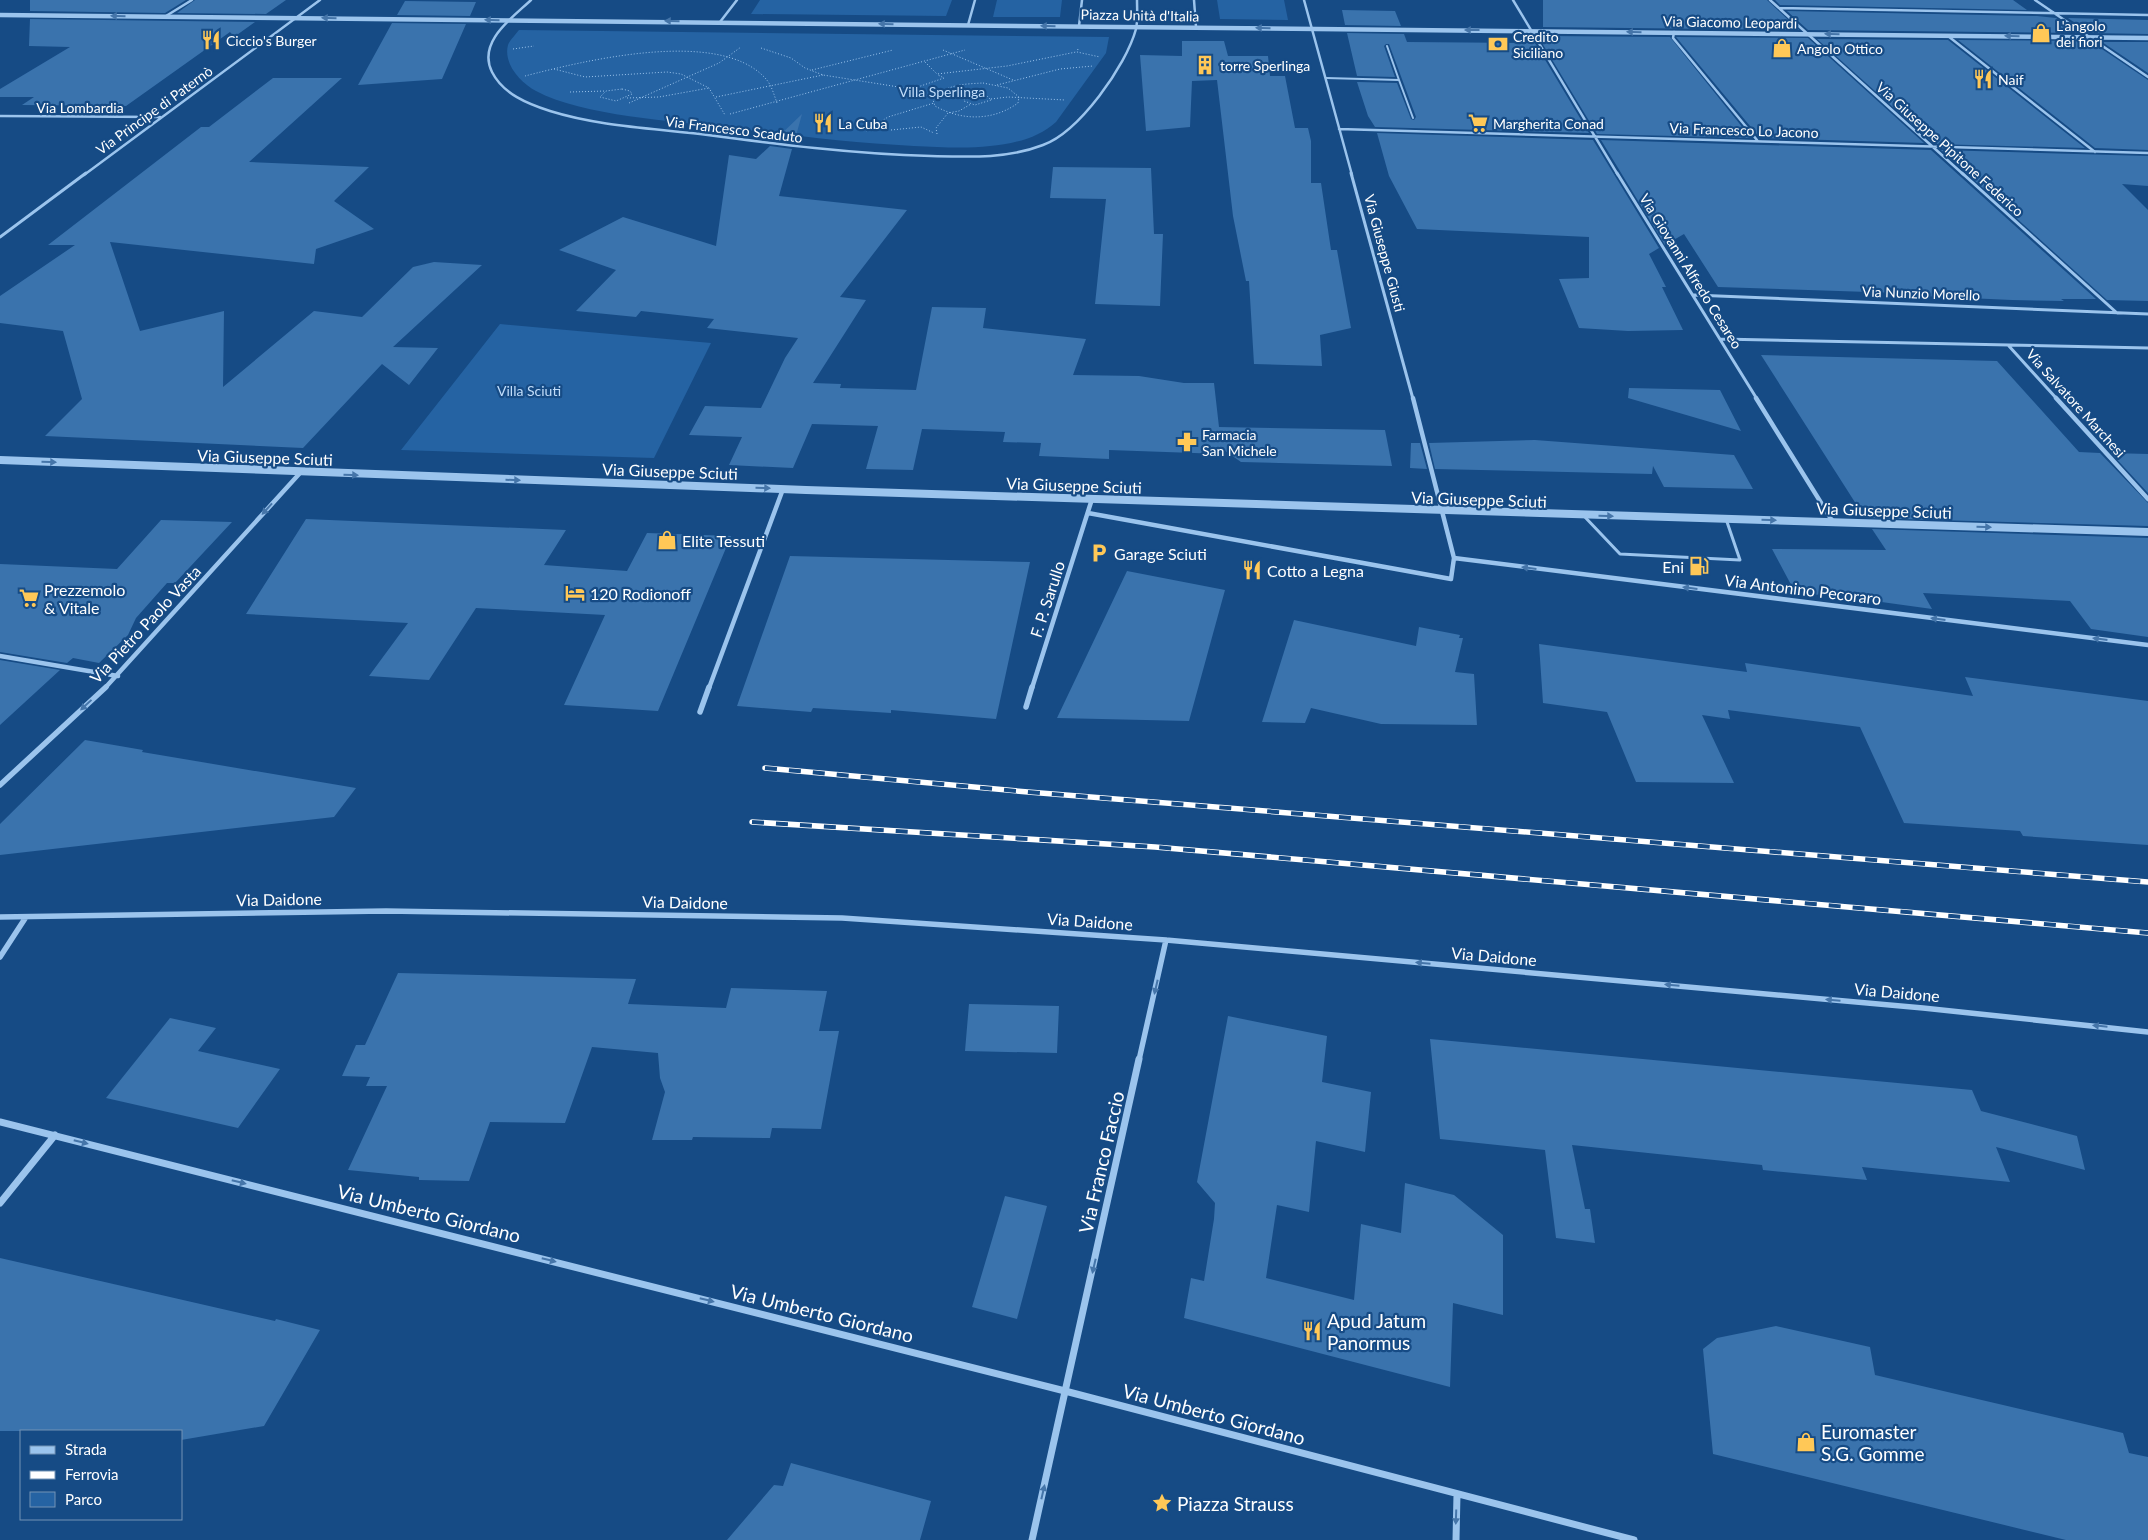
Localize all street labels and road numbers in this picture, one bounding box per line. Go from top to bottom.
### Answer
street label: Piazza Unità d'Italia [1081,5,1200,25]
street label: Via Giacomo Leopardi [1663,12,1797,32]
street label: Via Principe di Paternò [92,62,216,158]
street label: Via Giuseppe Pipitone Federico [1873,78,2027,220]
street label: Via Lombardia [36,99,124,116]
street label: Via Francesco Scaduto [664,112,804,146]
street label: Via Francesco Lo Jacono [1669,119,1819,141]
street label: Via Giovanni Alfredo Cesareo [1636,190,1746,352]
street label: Via Giuseppe Giusti [1361,192,1409,314]
street label: Via Nunzio Morello [1862,282,1980,304]
street label: Via Salvatore Marchesi [2023,345,2129,461]
street label: Via Giuseppe Sciuti [197,445,333,469]
street label: Via Giuseppe Sciuti [602,459,738,483]
street label: Via Giuseppe Sciuti [1006,473,1142,497]
street label: Via Giuseppe Sciuti [1411,487,1547,511]
street label: Via Giuseppe Sciuti [1816,498,1952,522]
street label: F. P. Sarullo [1026,558,1068,640]
street label: Via Pietro Paolo Vasta [86,561,204,687]
street label: Via Antonino Pecoraro [1724,570,1882,608]
street label: Via Daidone [236,889,322,909]
street label: Via Daidone [642,892,728,912]
street label: Via Daidone [1046,909,1134,933]
street label: Via Daidone [1450,943,1538,969]
street label: Via Daidone [1853,979,1941,1005]
street label: Via Franco Faccio [1073,1089,1129,1235]
street label: Via Umberto Giordano [335,1179,523,1247]
street label: Via Umberto Giordano [728,1279,916,1347]
street label: Via Umberto Giordano [1120,1379,1308,1449]

